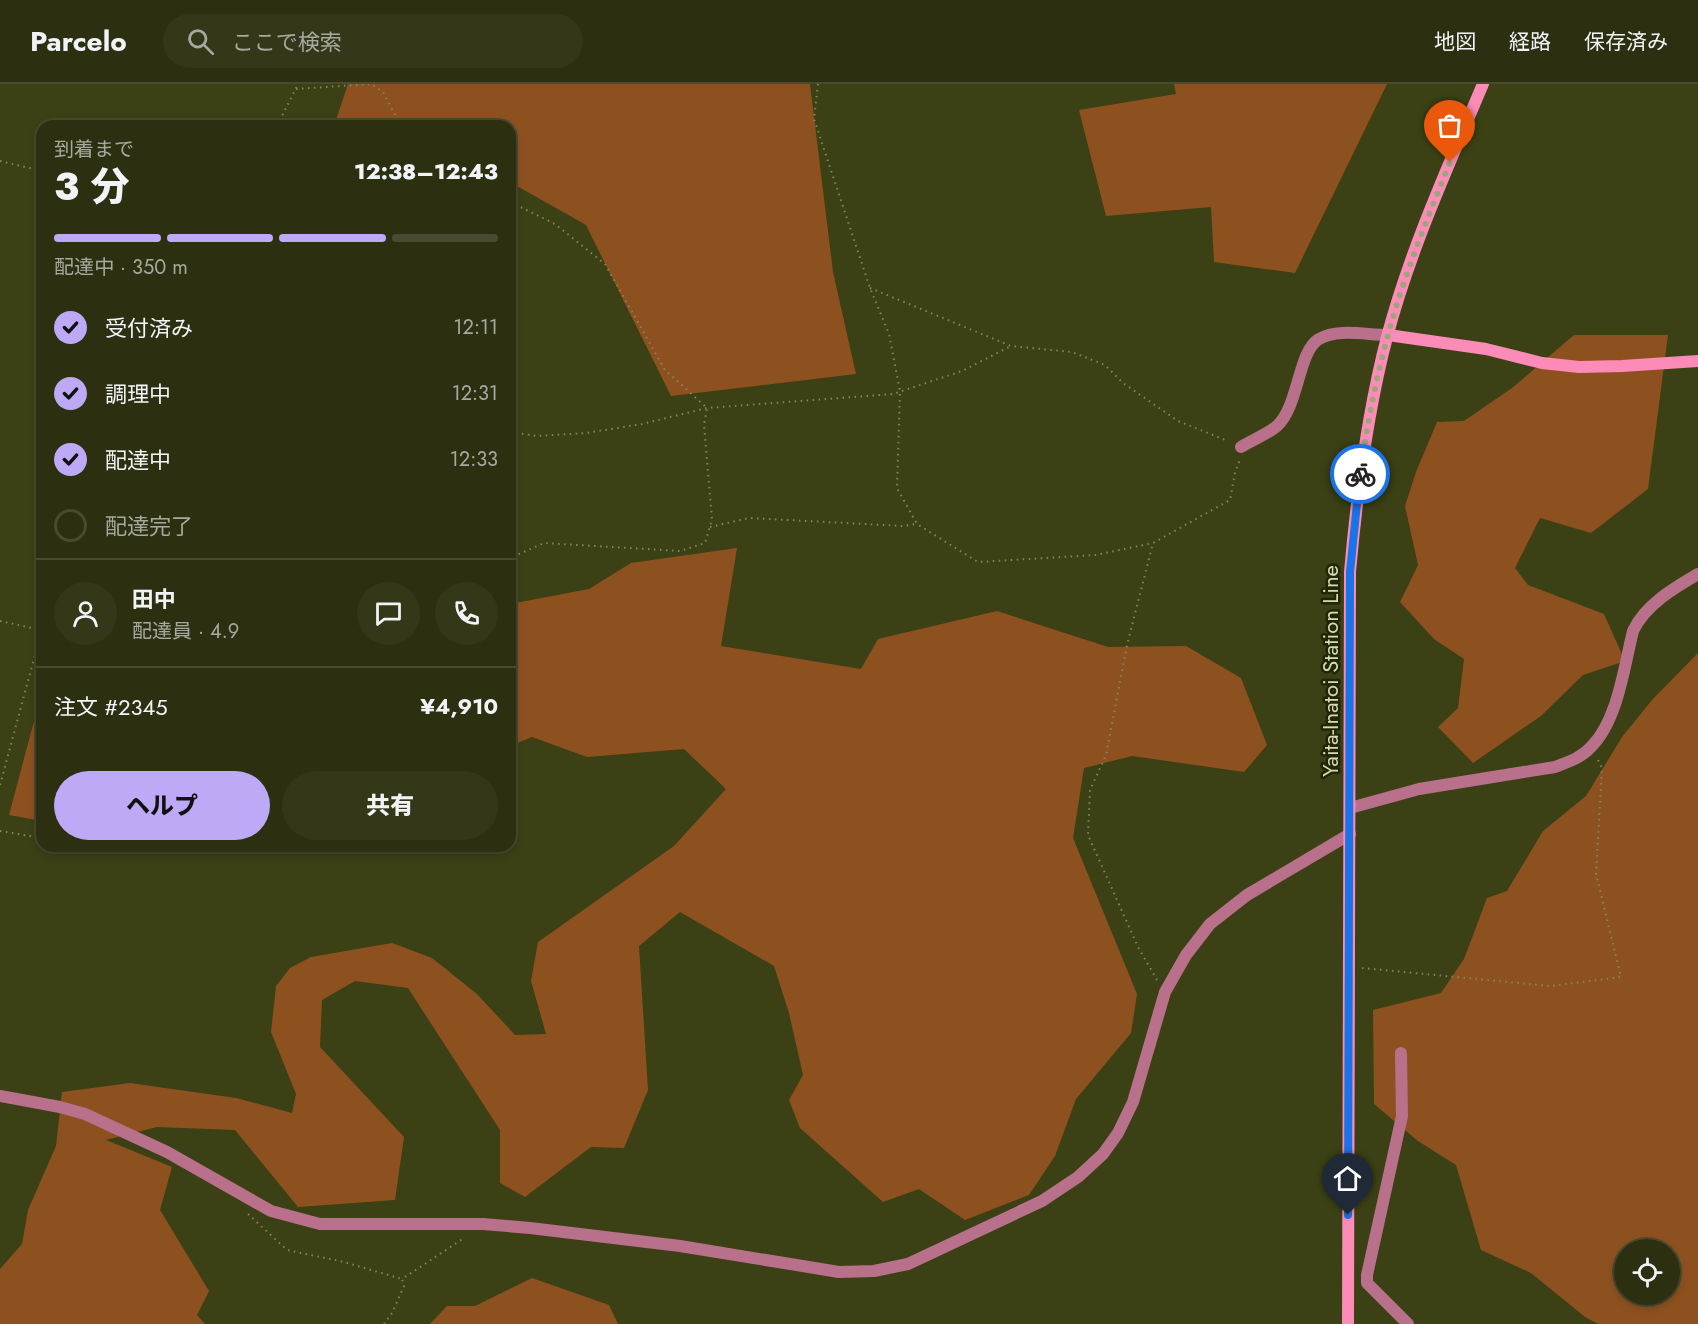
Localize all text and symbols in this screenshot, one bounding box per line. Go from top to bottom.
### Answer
search box [163,14,583,68]
text: Parcelo [30,21,127,62]
icon: search [184,25,217,58]
text: ここで検索 [232,26,342,58]
text: 地図 [1434,27,1476,57]
text: 経路 [1509,27,1551,57]
text: 保存済み [1584,27,1668,57]
pin [1424,100,1475,162]
icon: bag [1433,109,1466,142]
text: 到着まで [54,135,134,164]
text: 12:38–12:43 [354,155,498,187]
text: 3 分 [54,158,130,215]
text: 配達中 · 350 m [54,253,188,282]
icon: check [54,311,87,344]
text: 受付済み [105,312,193,344]
text: 12:11 [454,313,498,342]
icon: check [54,377,87,410]
text: 調理中 [105,378,171,410]
text: 12:31 [452,379,498,408]
icon: check [54,443,87,476]
text: 配達中 [105,444,171,476]
courier [1330,444,1390,504]
text: 12:33 [450,445,498,474]
icon: bike [1344,458,1377,491]
text: 配達完了 [105,510,193,542]
street label: Yaita-Inatoi Station Line [1314,565,1346,777]
button: person [54,582,117,645]
button: chat [357,582,420,645]
button: phone [435,582,498,645]
text: 田中 [132,583,176,615]
text: 配達員 · 4.9 [132,617,239,646]
text: ¥4,910 [420,690,498,722]
text: 注文 #2345 [54,691,168,723]
button: ヘルプ [54,771,270,840]
button: 共有 [282,771,498,840]
pin [1322,1153,1373,1215]
icon: home [1331,1162,1364,1195]
map controls [1614,1239,1680,1305]
button: locate [1614,1239,1680,1305]

